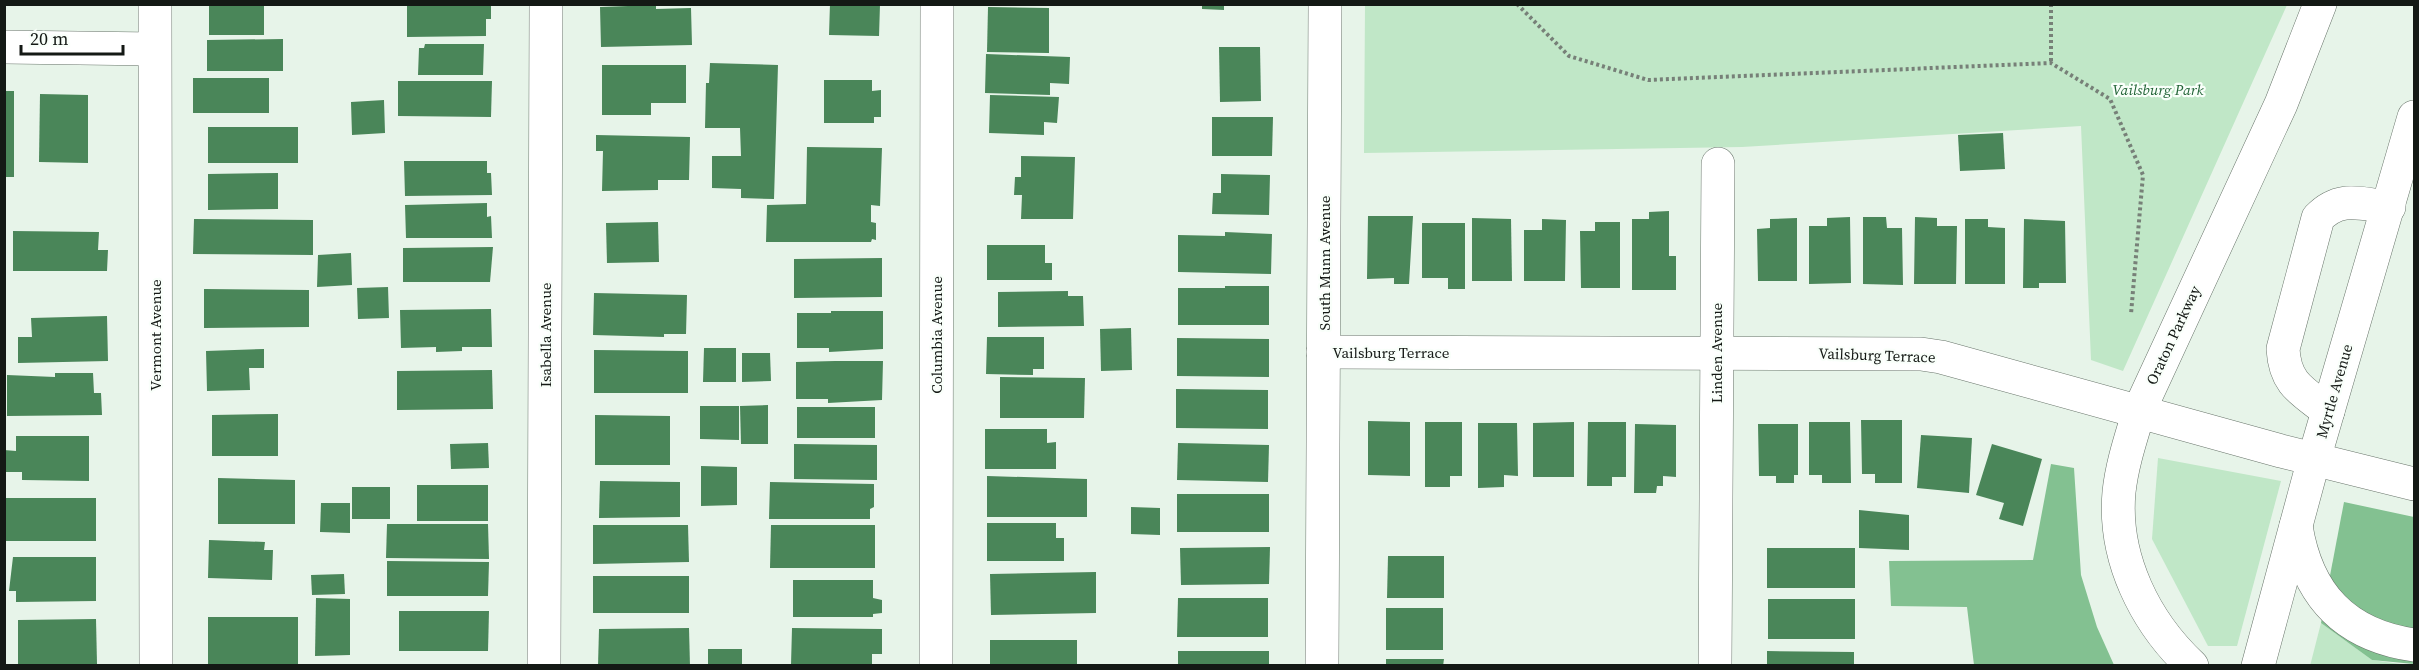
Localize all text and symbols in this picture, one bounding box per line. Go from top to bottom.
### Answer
scale bar [21,18,123,56]
text: 20 m [30,26,68,51]
park label: Vailsburg Park [2112,79,2205,100]
street label: South Munn Avenue [1314,195,1335,330]
street label: Columbia Avenue [926,276,947,394]
street label: Vermont Avenue [145,279,166,391]
street label: Isabella Avenue [535,282,556,387]
street label: Oraton Parkway [2141,282,2205,388]
street label: Linden Avenue [1706,302,1727,403]
street label: Myrtle Avenue [2311,341,2358,441]
street label: Vailsburg Terrace [1332,342,1450,363]
street label: Vailsburg Terrace [1818,342,1936,368]

